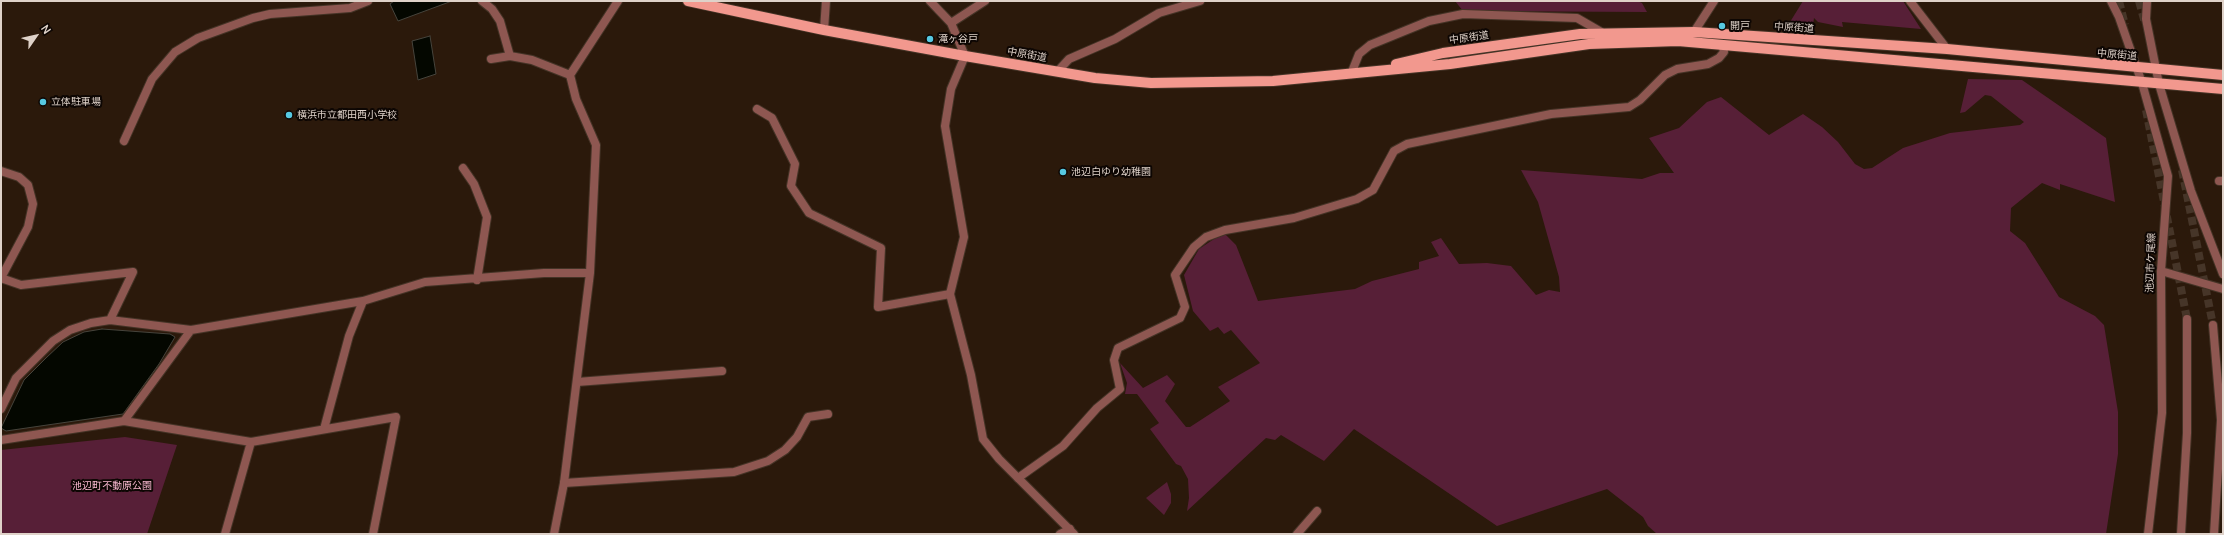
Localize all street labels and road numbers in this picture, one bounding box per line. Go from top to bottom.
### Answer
street label: 中原街道 [1774,21,1814,35]
street label: 中原街道 [1448,29,1490,47]
street label: 中原街道 [1006,46,1048,64]
street label: 中原街道 [2097,47,2137,63]
street label: 池辺市ケ尾線 [2144,233,2158,293]

